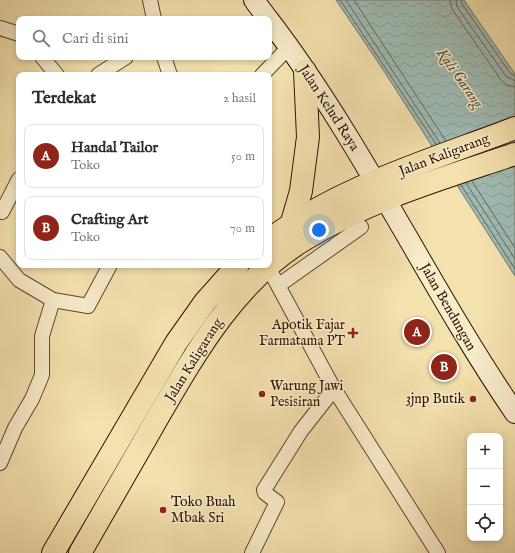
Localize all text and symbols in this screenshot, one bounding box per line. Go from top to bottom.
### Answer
search box [16,16,272,60]
icon: search [30,27,52,49]
text: Cari di sini [62,29,129,48]
water label: Kali Garang [431,44,488,113]
street label: Jalan Kelud Raya [293,60,364,155]
text: Terdekat [32,88,96,109]
text: 2 hasil [223,90,256,107]
street label: Jalan Kaligarang [394,129,492,181]
text: Handal Tailor [71,138,158,157]
text: A [42,148,50,165]
text: 50 m [231,148,255,165]
text: Toko [71,157,100,174]
text: Crafting Art [71,210,148,229]
text: B [42,220,50,237]
text: 70 m [230,220,255,237]
your location [309,220,329,240]
text: Toko [71,229,100,246]
street label: Jalan Bendungan [415,258,481,354]
street label: Jalan Kaligarang [160,314,227,407]
place label: Apotik Fajar Farmatama PT [259,316,346,350]
pin: A [404,317,430,347]
marker: Apotik Fajar Farmatama PT [348,328,358,338]
pin: B [431,352,457,382]
place label: Warung Jawi Pesisiran [270,377,343,411]
marker: Warung Jawi Pesisiran [257,389,267,399]
place label: 3jnp Butik [406,390,465,408]
marker: 3jnp Butik [468,394,478,404]
map controls [467,433,503,541]
button: + [467,433,503,469]
button: − [467,469,503,505]
place label: Toko Buah Mbak Sri [171,493,236,527]
marker: Toko Buah Mbak Sri [158,505,168,515]
button: locate [467,505,503,541]

